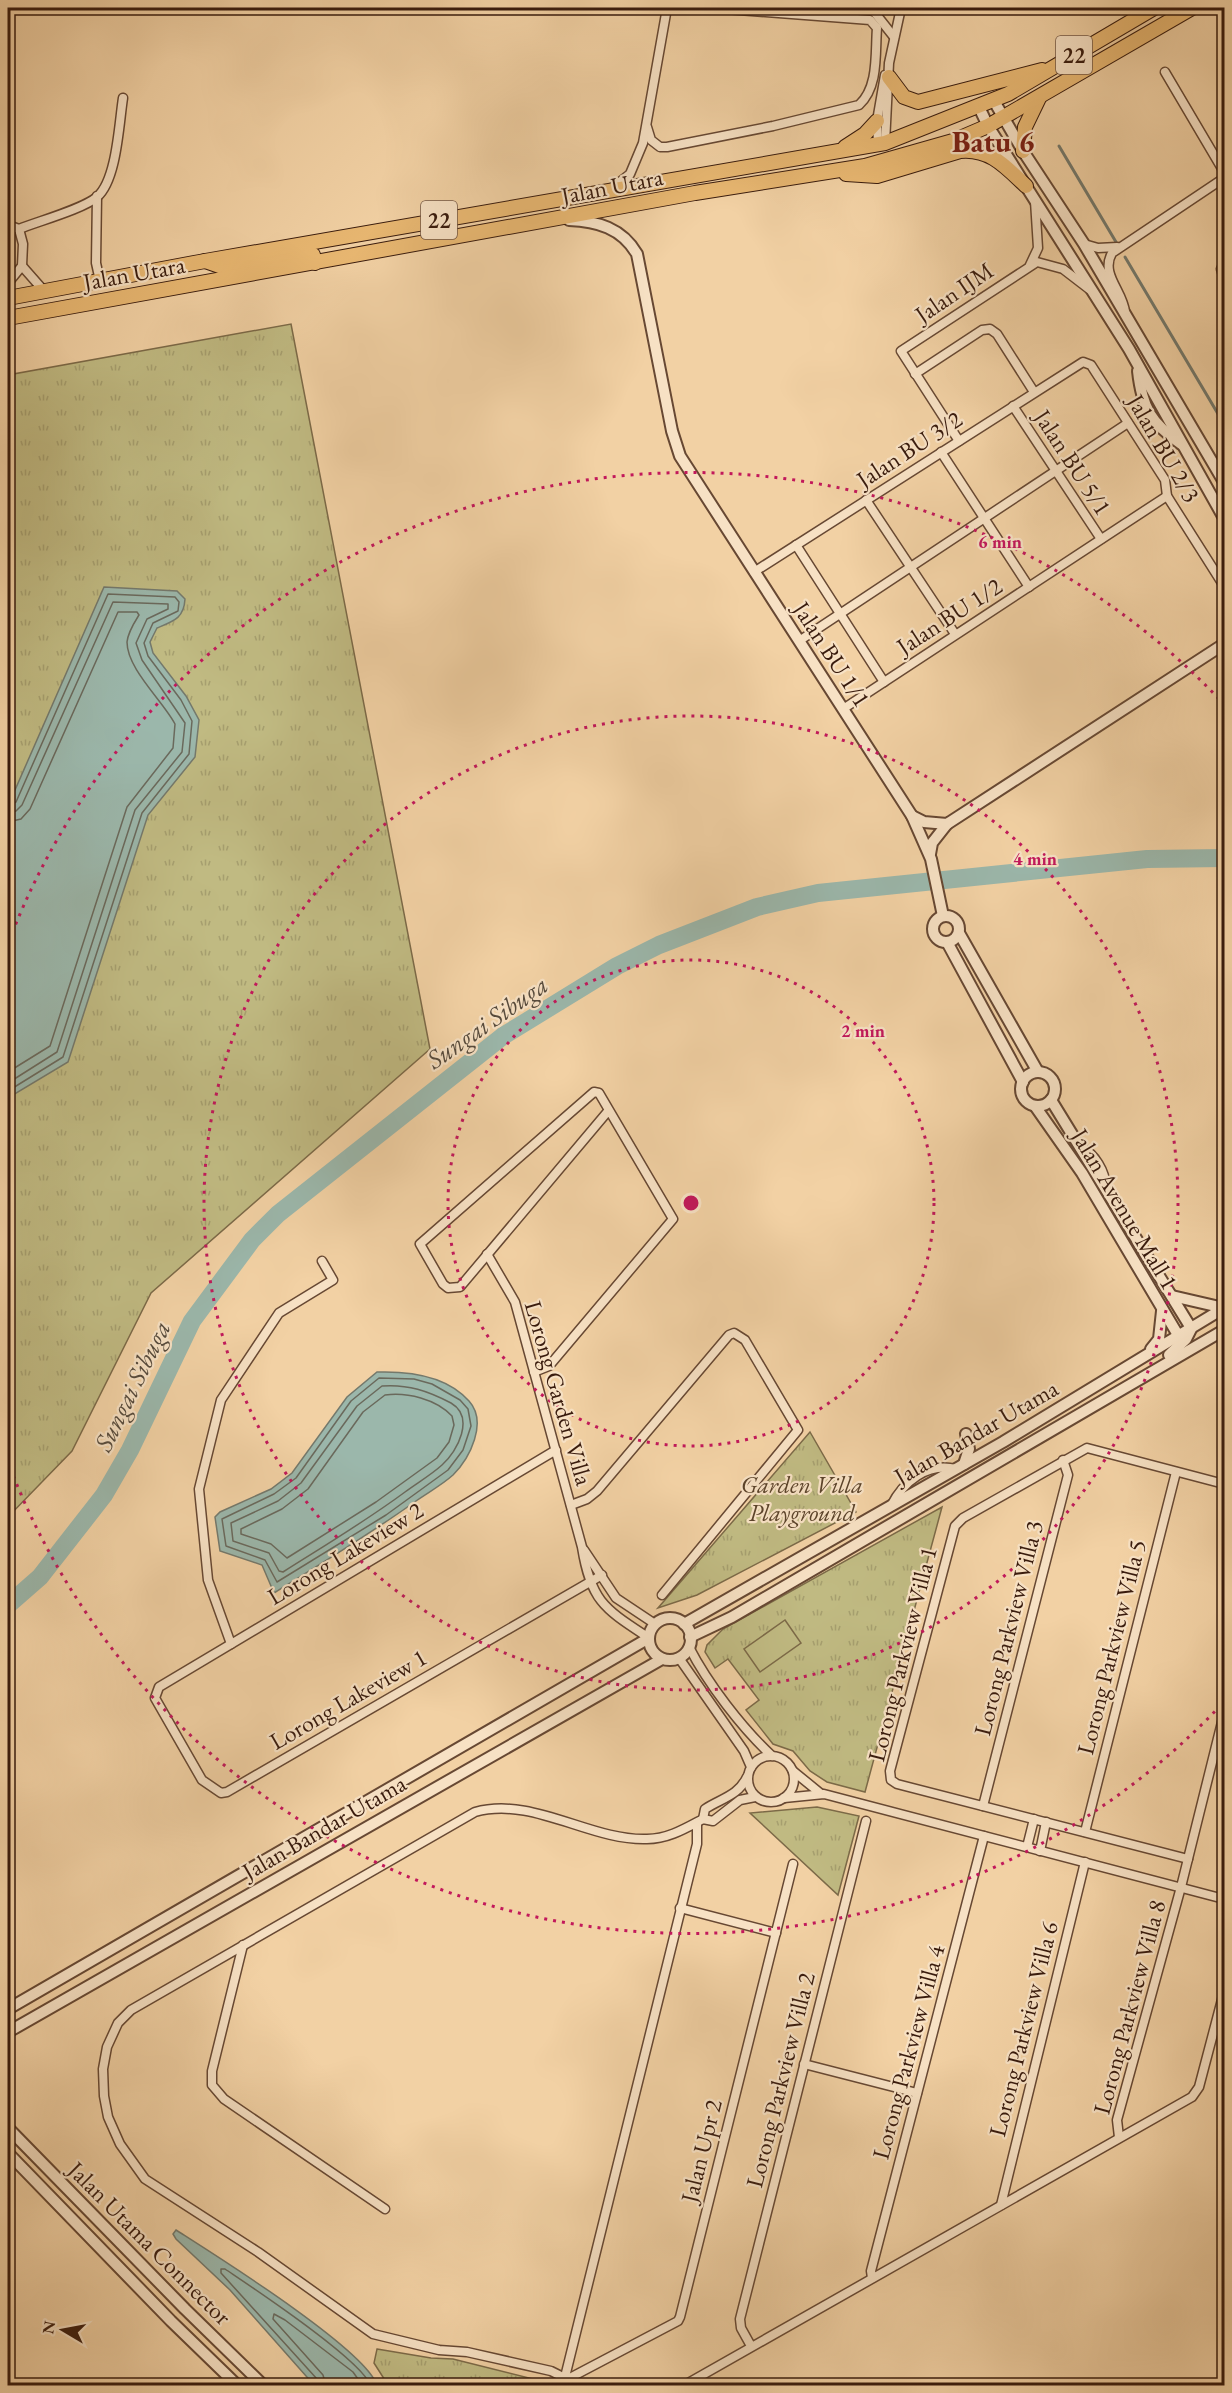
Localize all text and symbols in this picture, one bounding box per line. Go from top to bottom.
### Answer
road number: 22 [1056,36,1092,74]
district label: Batu 6 [952,122,1034,161]
street label: Jalan Utara [557,161,666,211]
road number: 22 [421,201,457,239]
street label: Jalan Utara [79,249,188,298]
street label: Jalan IJM [907,254,999,331]
street label: Jalan BU 2/3 [1120,387,1207,508]
street label: Jalan BU 5/1 [1026,402,1119,521]
street label: Jalan BU 3/2 [849,403,968,496]
text: 6 min [978,530,1022,553]
street label: Jalan BU 1/2 [889,570,1008,663]
street label: Jalan BU 1/1 [785,594,878,713]
text: 4 min [1013,847,1057,870]
water label: Sungai Sibuga [419,968,555,1077]
text: 2 min [841,1019,885,1042]
street label: Jalan Avenue Mall 1 [1064,1121,1185,1295]
centre of rings [681,1193,701,1213]
street label: Lorong Garden Villa [518,1297,600,1489]
water label: Sungai Sibuga [85,1315,178,1458]
street label: Jalan Bandar Utama [887,1372,1064,1493]
park label: Garden Villa Playground [741,1469,863,1528]
street label: Lorong Lakeview 2 [261,1494,429,1612]
street label: Lorong Parkview Villa 3 [966,1517,1050,1739]
street label: Lorong Parkview Villa 5 [1069,1536,1153,1758]
street label: Lorong Parkview Villa 1 [860,1543,944,1765]
street label: Lorong Lakeview 1 [264,1641,432,1757]
street label: Jalan Bandar Utama [235,1767,412,1888]
street label: Lorong Parkview Villa 8 [1085,1896,1173,2118]
street label: Lorong Parkview Villa 6 [981,1918,1065,2140]
street label: Lorong Parkview Villa 4 [864,1941,952,2163]
street label: Lorong Parkview Villa 2 [738,1969,822,2191]
street label: Jalan Upr 2 [673,2096,729,2208]
street label: Jalan Utama Connector [60,2153,238,2331]
north arrow [33,2300,93,2360]
text: N [37,2319,60,2336]

